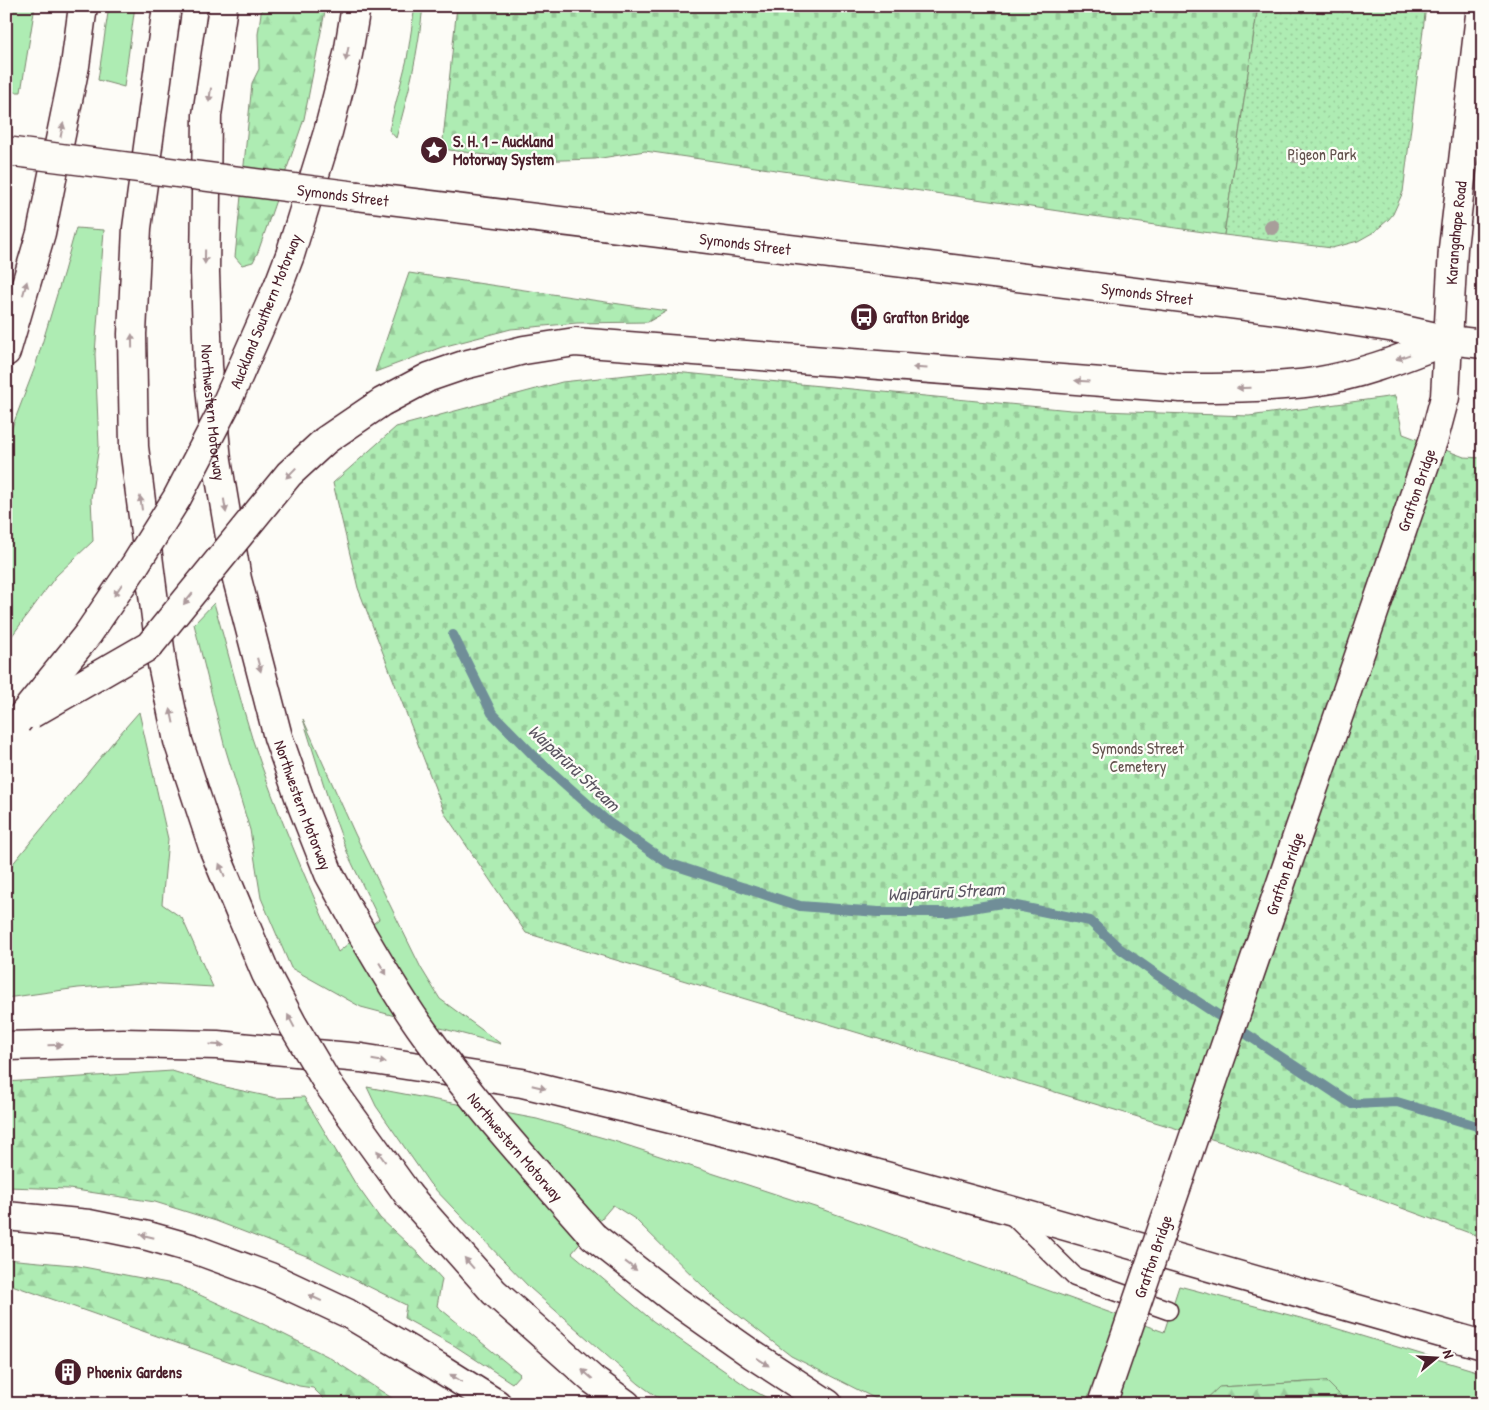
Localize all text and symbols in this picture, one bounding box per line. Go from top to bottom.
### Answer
one-way arrow [343,47,351,63]
one-way arrow [206,87,214,103]
one-way arrow [58,122,66,138]
place label: S. H. 1 – Auckland Motorway System [453,130,554,171]
place icon: S. H. 1 – Auckland Motorway System [419,135,449,165]
park label: Pigeon Park [1288,143,1357,165]
street label: Symonds Street [296,178,390,212]
street label: Karangahape Road [1440,180,1472,285]
street label: Symonds Street [698,227,793,260]
street label: Auckland Southern Motorway [224,230,306,392]
one-way arrow [201,249,209,265]
street label: Symonds Street [1100,277,1195,310]
one-way arrow [21,281,29,296]
bus stop icon: Grafton Bridge [849,302,879,332]
place label: Grafton Bridge [883,306,970,329]
one-way arrow [128,333,136,349]
street label: Northwestern Motorway [196,344,231,483]
one-way arrow [1395,353,1410,361]
one-way arrow [912,364,928,372]
one-way arrow [1074,376,1090,384]
one-way arrow [1236,384,1252,392]
street label: Grafton Bridge [1392,445,1441,534]
one-way arrow [285,467,297,479]
one-way arrow [137,495,145,511]
one-way arrow [221,499,229,515]
one-way arrow [113,583,123,597]
one-way arrow [182,592,193,605]
one-way arrow [255,657,263,672]
one-way arrow [168,707,176,723]
water label: Waipārūrū Stream [523,719,626,817]
street label: Northwestern Motorway [269,737,337,873]
park label: Symonds Street Cemetery [1092,737,1184,777]
street label: Grafton Bridge [1260,828,1309,918]
one-way arrow [218,863,226,877]
water label: Waipārūrū Stream [887,876,1006,907]
one-way arrow [379,962,387,976]
one-way arrow [287,1014,295,1028]
one-way arrow [47,1041,63,1049]
one-way arrow [210,1042,226,1050]
one-way arrow [371,1057,387,1065]
one-way arrow [532,1083,547,1091]
street label: Northwestern Motorway [463,1088,569,1206]
one-way arrow [376,1149,386,1163]
street label: Grafton Bridge [1128,1211,1177,1301]
one-way arrow [140,1232,155,1240]
one-way arrow [463,1257,474,1270]
one-way arrow [625,1260,638,1271]
one-way arrow [308,1293,322,1301]
north arrow [1412,1332,1462,1382]
text: N [1439,1347,1459,1361]
building icon: Phoenix Gardens [53,1357,83,1387]
one-way arrow [756,1357,769,1366]
place label: Phoenix Gardens [87,1361,183,1383]
one-way arrow [582,1368,594,1380]
one-way arrow [449,1373,462,1382]

